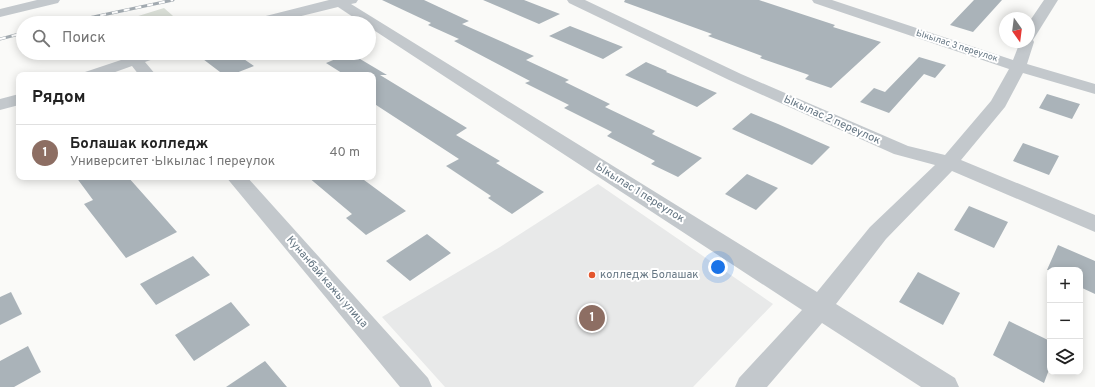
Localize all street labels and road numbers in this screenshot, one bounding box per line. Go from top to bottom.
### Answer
street label: Ыкылас 3 переулок [915,28,999,64]
street label: Ыкылас 2 переулок [781,92,883,148]
street label: Ыкылас 1 переулок [593,160,687,226]
street label: Кунанбай кажы улица [283,233,371,331]

